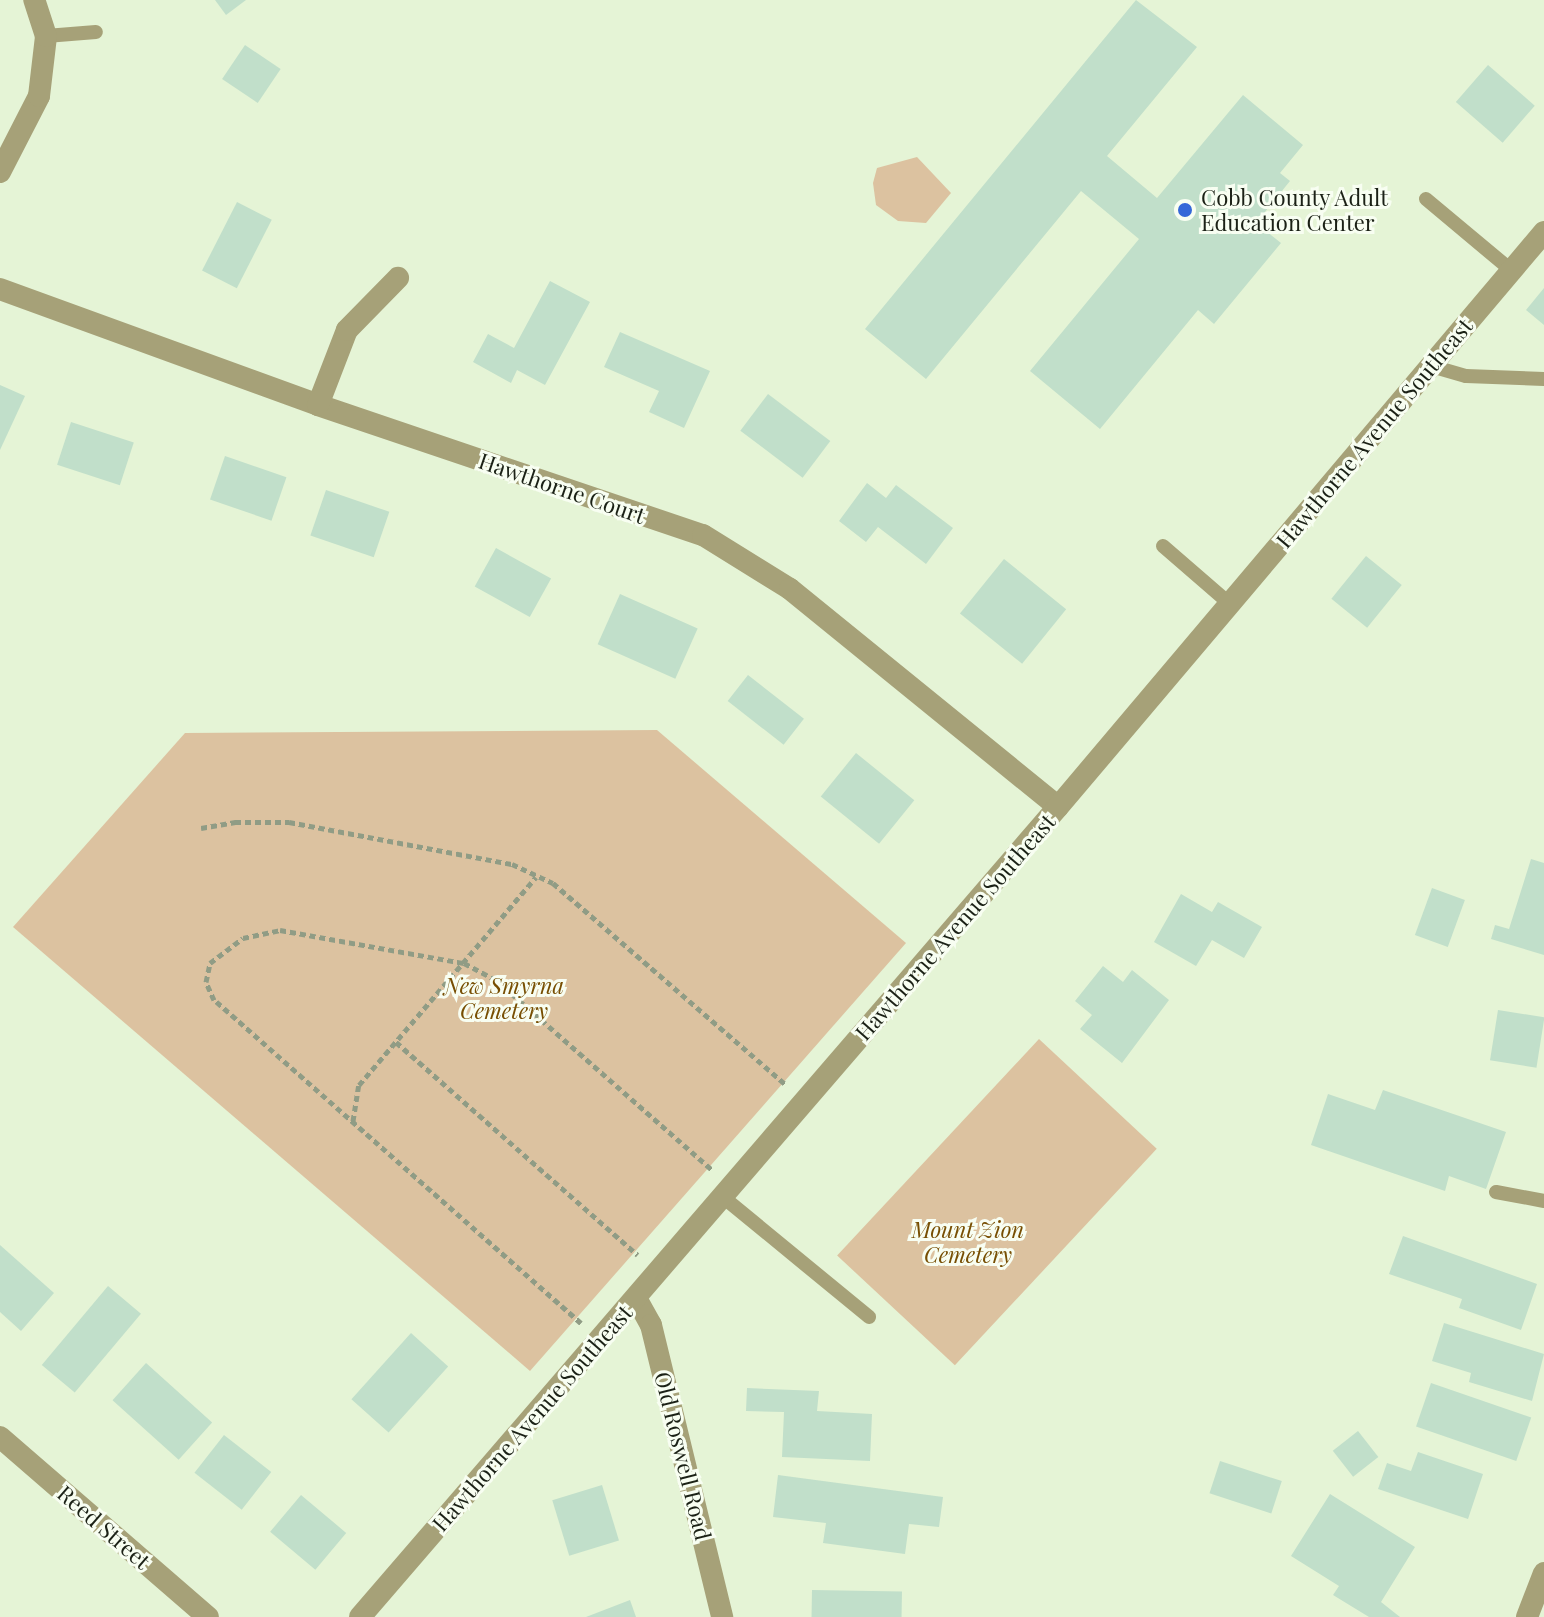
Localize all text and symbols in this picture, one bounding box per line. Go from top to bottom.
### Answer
place label: Cobb County Adult Education Center [1201,184,1389,236]
marker: Cobb County Adult Education Center [1176,201,1194,219]
street label: Hawthorne Avenue Southeast [1270,313,1478,553]
street label: Hawthorne Court [475,447,649,529]
street label: Hawthorne Avenue Southeast [849,808,1061,1046]
park label: New Smyrna Cemetery [444,972,564,1024]
park label: Mount Zion Cemetery [912,1216,1024,1268]
street label: Hawthorne Avenue Southeast [426,1299,638,1537]
street label: Old Roswell Road [649,1369,717,1543]
street label: Reed Street [52,1480,156,1574]

